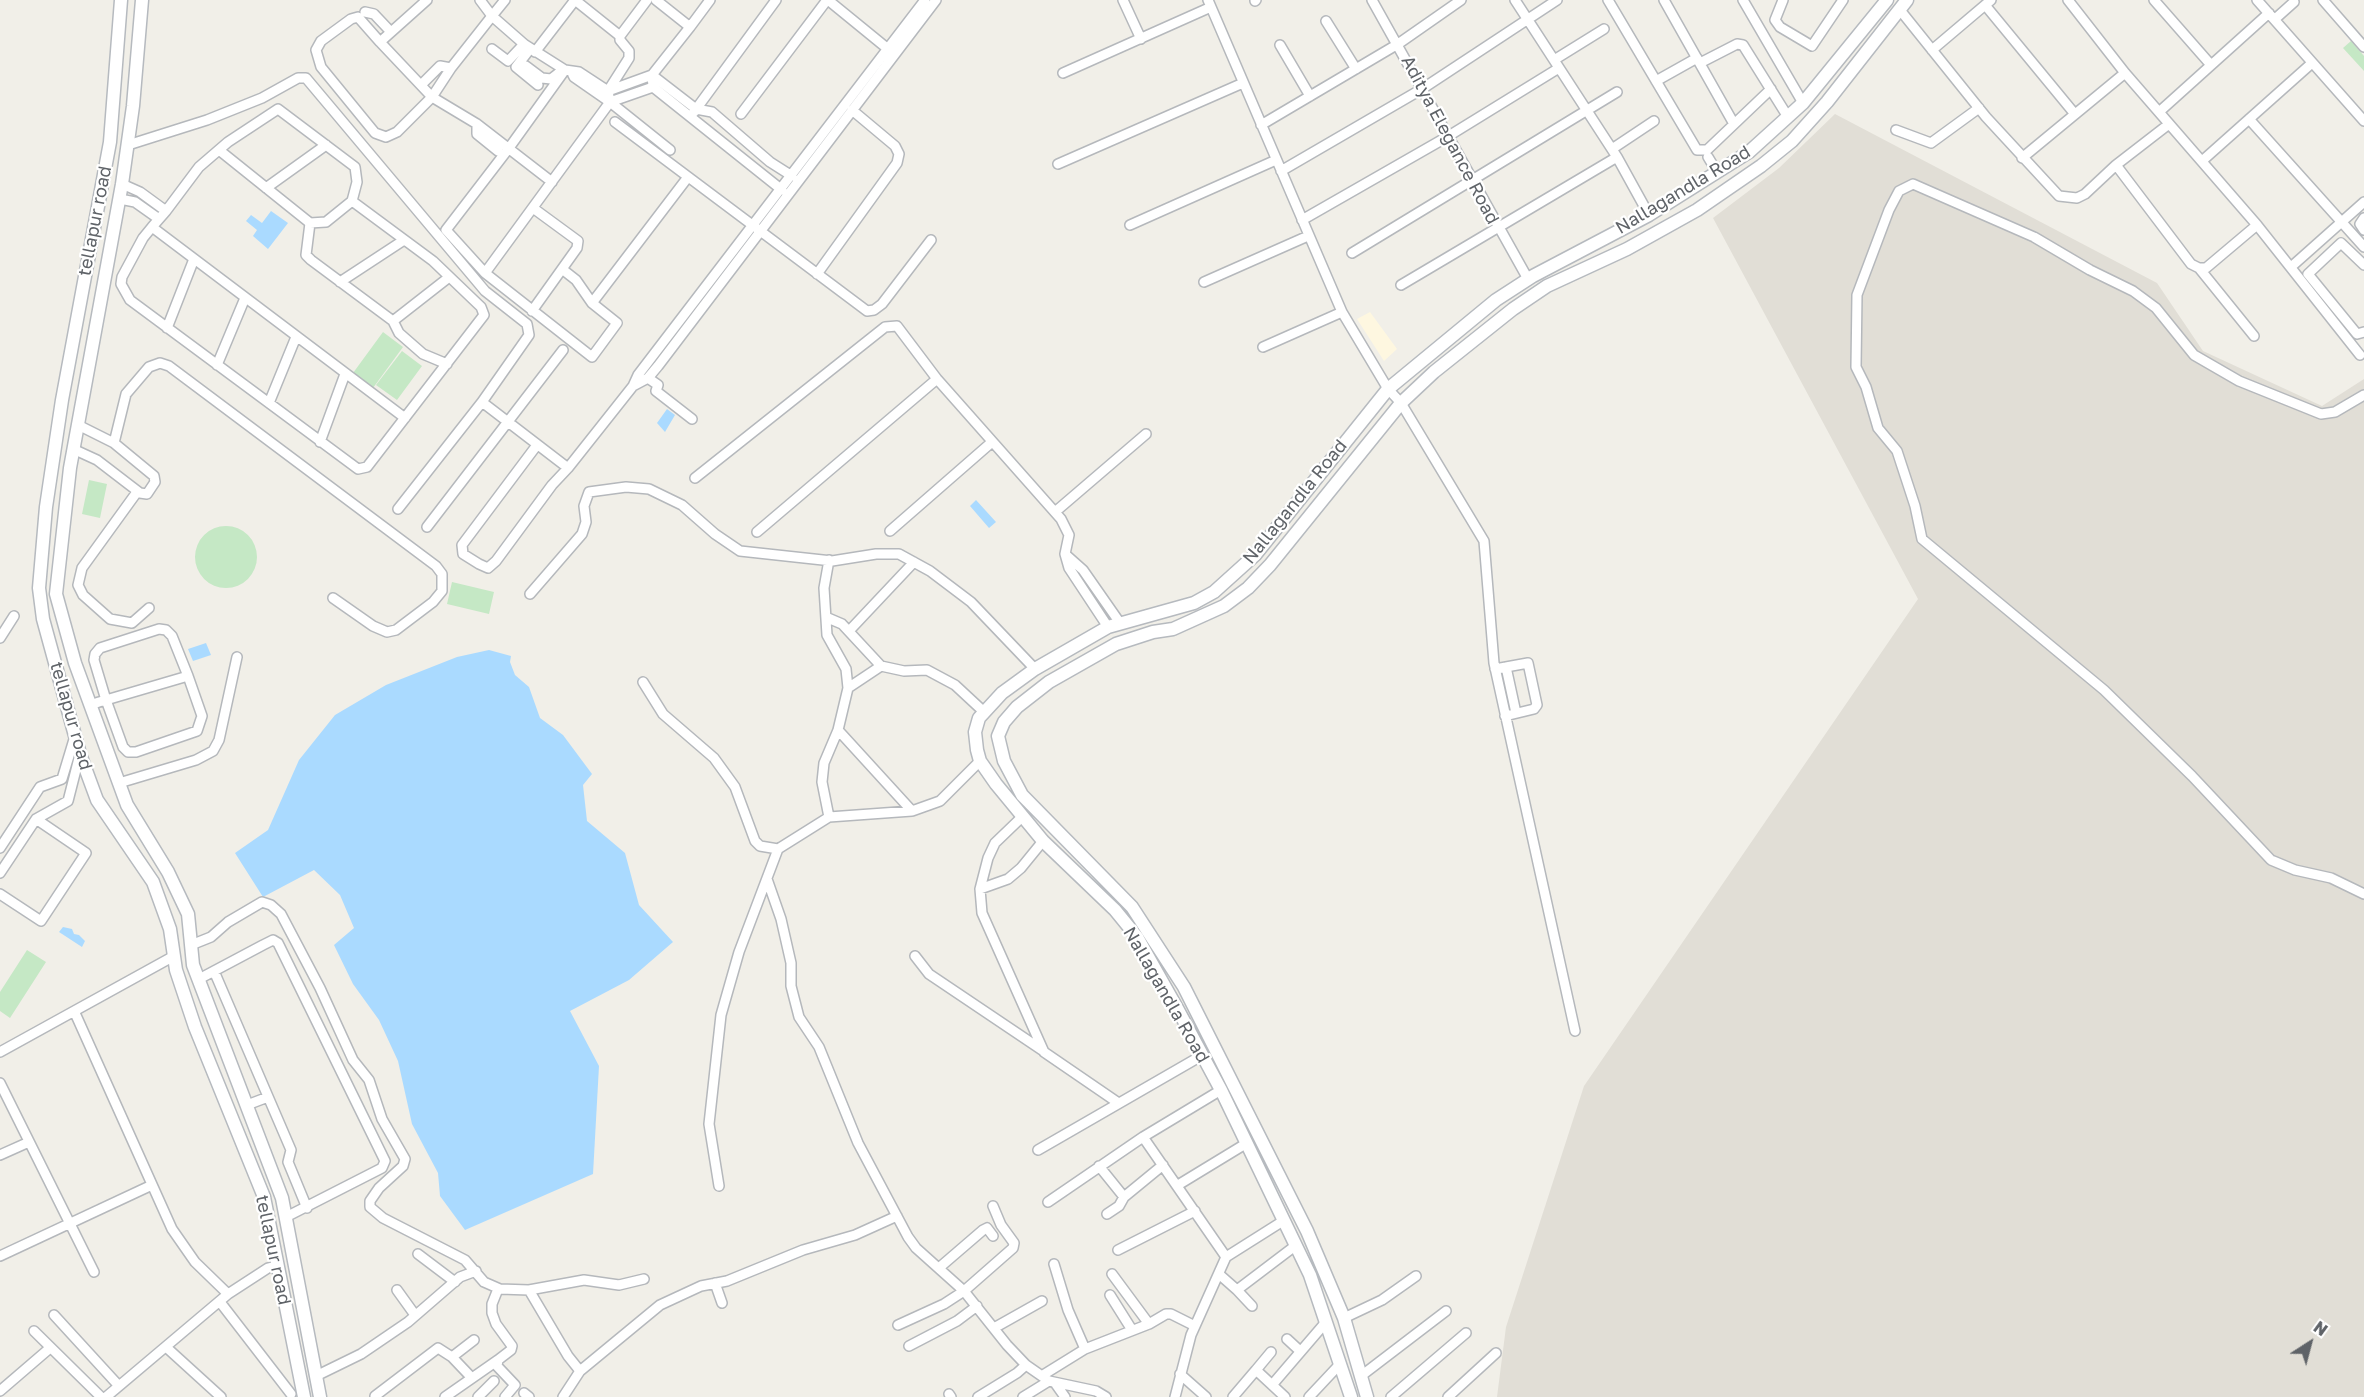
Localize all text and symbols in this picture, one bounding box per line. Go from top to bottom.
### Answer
street label: Aditya Elegance Road [1396,52,1504,228]
street label: Nallagandla Road [1612,141,1754,239]
street label: tellapur road [74,164,116,278]
street label: Nallagandla Road [1238,436,1352,568]
street label: tellapur road [45,659,97,773]
street label: Nallagandla Road [1118,923,1214,1067]
street label: tellapur road [251,1193,295,1307]
north arrow [2280,1313,2340,1373]
text: N [2310,1317,2331,1340]

